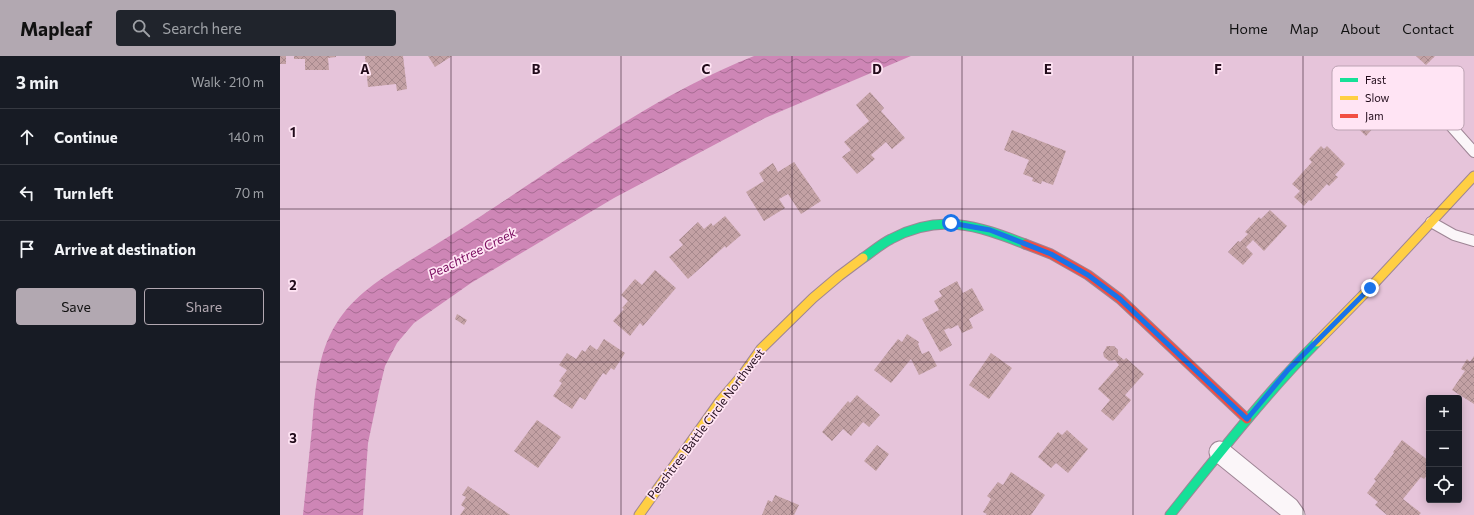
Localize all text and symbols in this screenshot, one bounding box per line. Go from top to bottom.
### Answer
search box [116,10,396,46]
text: Mapleaf [20,17,92,40]
icon: search [130,17,152,39]
text: Search here [162,19,242,37]
text: Home [1229,20,1268,37]
text: Map [1290,20,1318,37]
text: About [1340,20,1380,37]
text: Contact [1402,20,1454,37]
text: A [360,61,370,77]
text: B [532,61,541,77]
text: C [702,61,711,77]
text: D [872,61,882,77]
text: E [1044,61,1052,77]
text: F [1214,61,1222,77]
legend [1332,66,1464,130]
text: 3 min [16,72,59,93]
text: Fast [1365,73,1387,86]
text: Walk · 210 m [191,74,264,90]
text: Slow [1365,91,1390,104]
text: Jam [1365,109,1384,123]
text: 1 [290,124,296,140]
icon: ahead [16,126,38,148]
text: Continue [54,128,118,146]
text: 140 m [228,129,264,145]
icon: left [16,182,38,204]
text: Turn left [54,184,113,202]
text: 70 m [235,185,264,201]
route start [942,214,960,232]
water label: Peachtree Creek [425,224,520,282]
icon: arrive [16,238,38,260]
text: Arrive at destination [54,240,196,258]
text: 2 [289,277,297,293]
route end [1361,279,1379,297]
button: Save [16,288,136,325]
button: Share [144,288,264,325]
street label: Peachtree Battle Circle Northwest [644,345,766,501]
map controls [1426,395,1462,503]
button: + [1426,395,1462,431]
text: 3 [289,430,297,446]
button: − [1426,431,1462,467]
button: locate [1426,467,1462,503]

